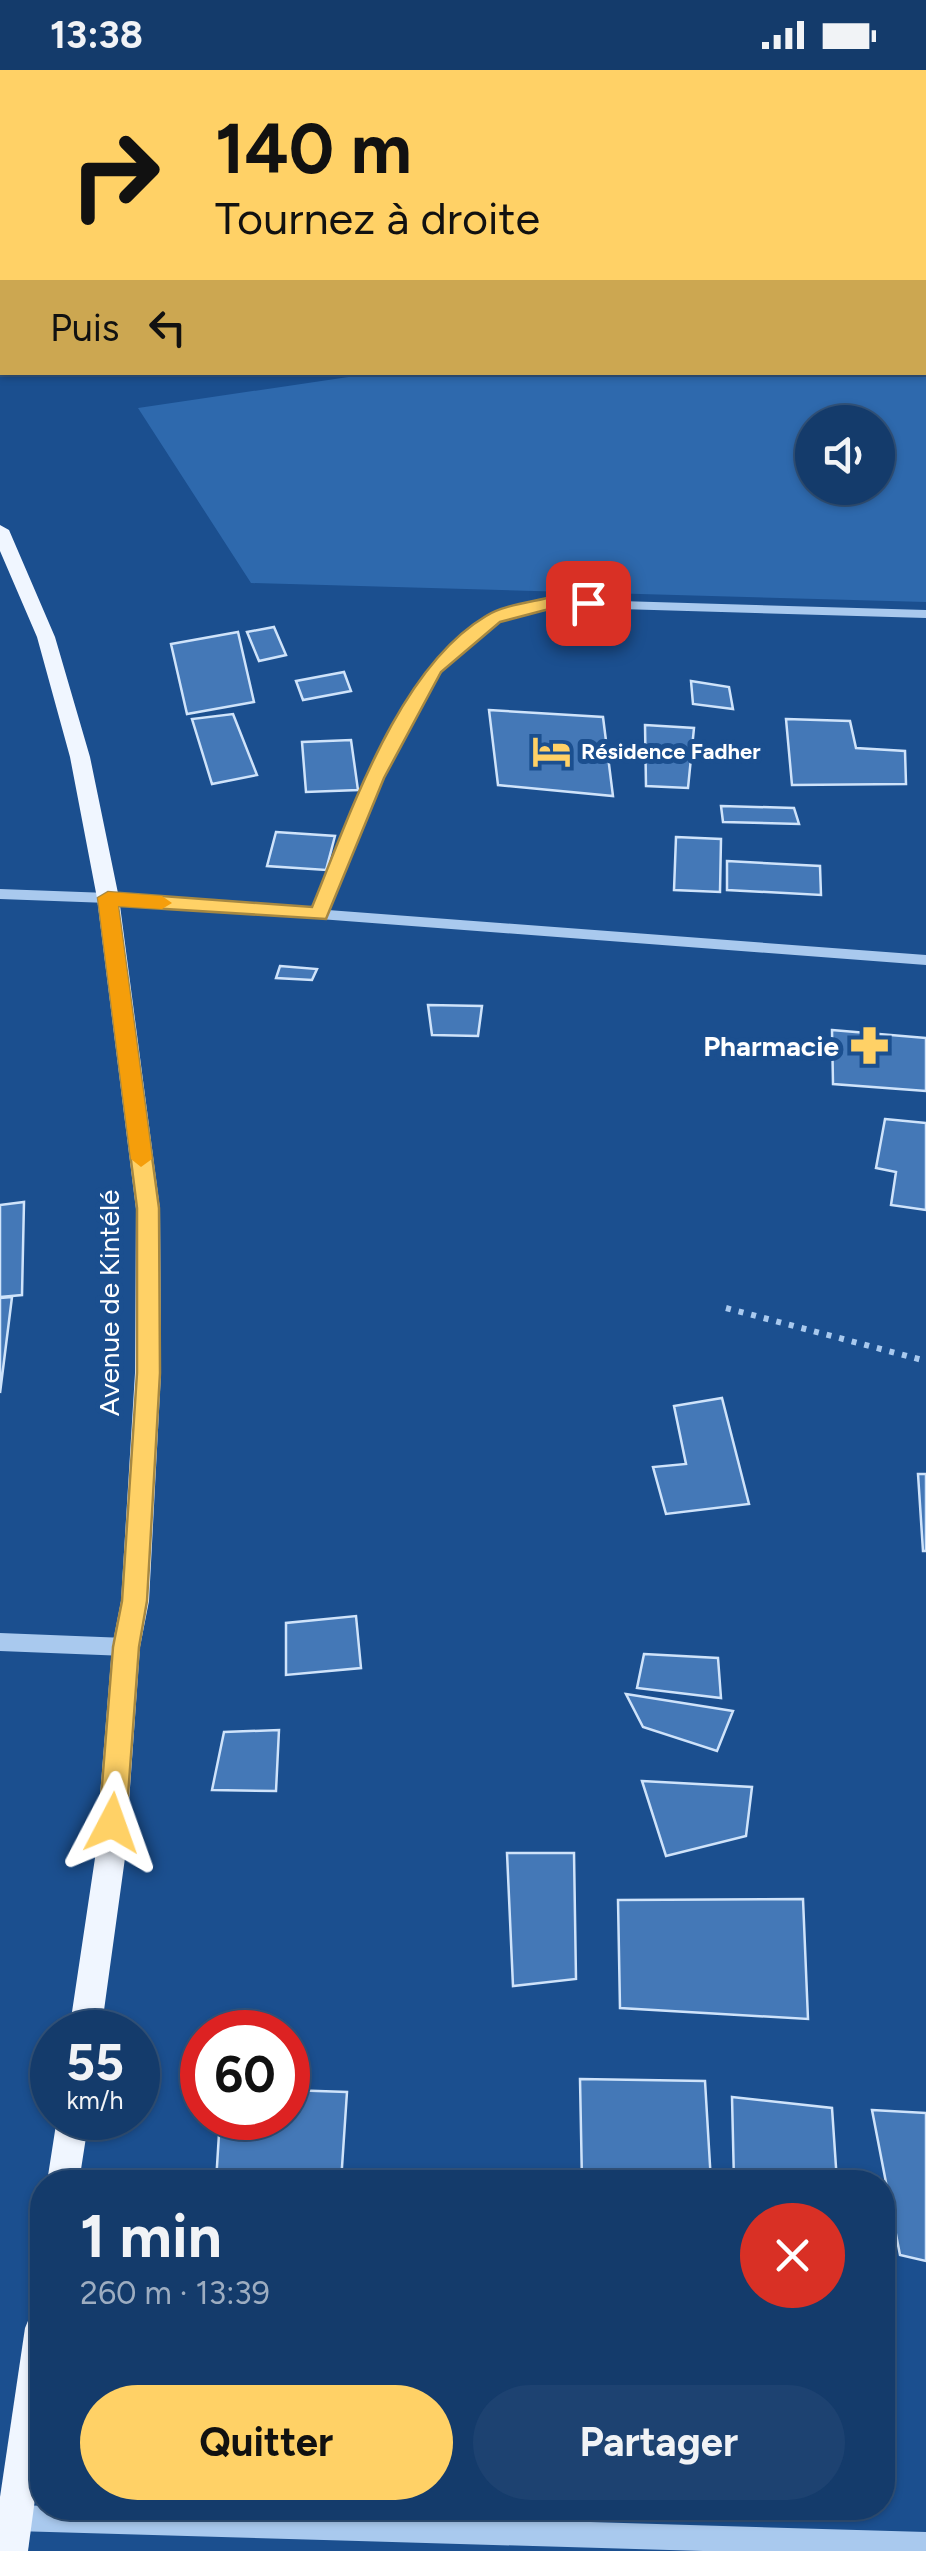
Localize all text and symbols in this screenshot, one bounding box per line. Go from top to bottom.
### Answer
text: 13:38 [50,12,143,58]
text: 140 m [215,106,412,191]
icon: right [50,110,180,240]
text: Tournez à droite [215,191,540,245]
icon: left [140,300,195,355]
text: Puis [50,305,120,351]
map controls [795,405,895,505]
button: sound [795,405,895,505]
pin [546,561,631,646]
icon: arrive [561,576,616,631]
hotel icon: Résidence Fadher [530,730,572,772]
place label: Résidence Fadher [581,738,761,765]
pharmacy icon: Pharmacie [848,1025,890,1067]
place label: Pharmacie [703,1029,839,1063]
street label: Avenue de Kintélé [92,1190,126,1416]
position arrow [60,1771,164,1875]
speed limit sign: 60 [180,2010,310,2140]
text: 55 [66,2032,124,2093]
text: km/h [66,2085,124,2115]
text: 1 min [80,2200,222,2272]
button: close [740,2203,845,2308]
text: 260 m · 13:39 [80,2274,270,2312]
button: Quitter [80,2385,453,2500]
button: Partager [473,2385,845,2500]

